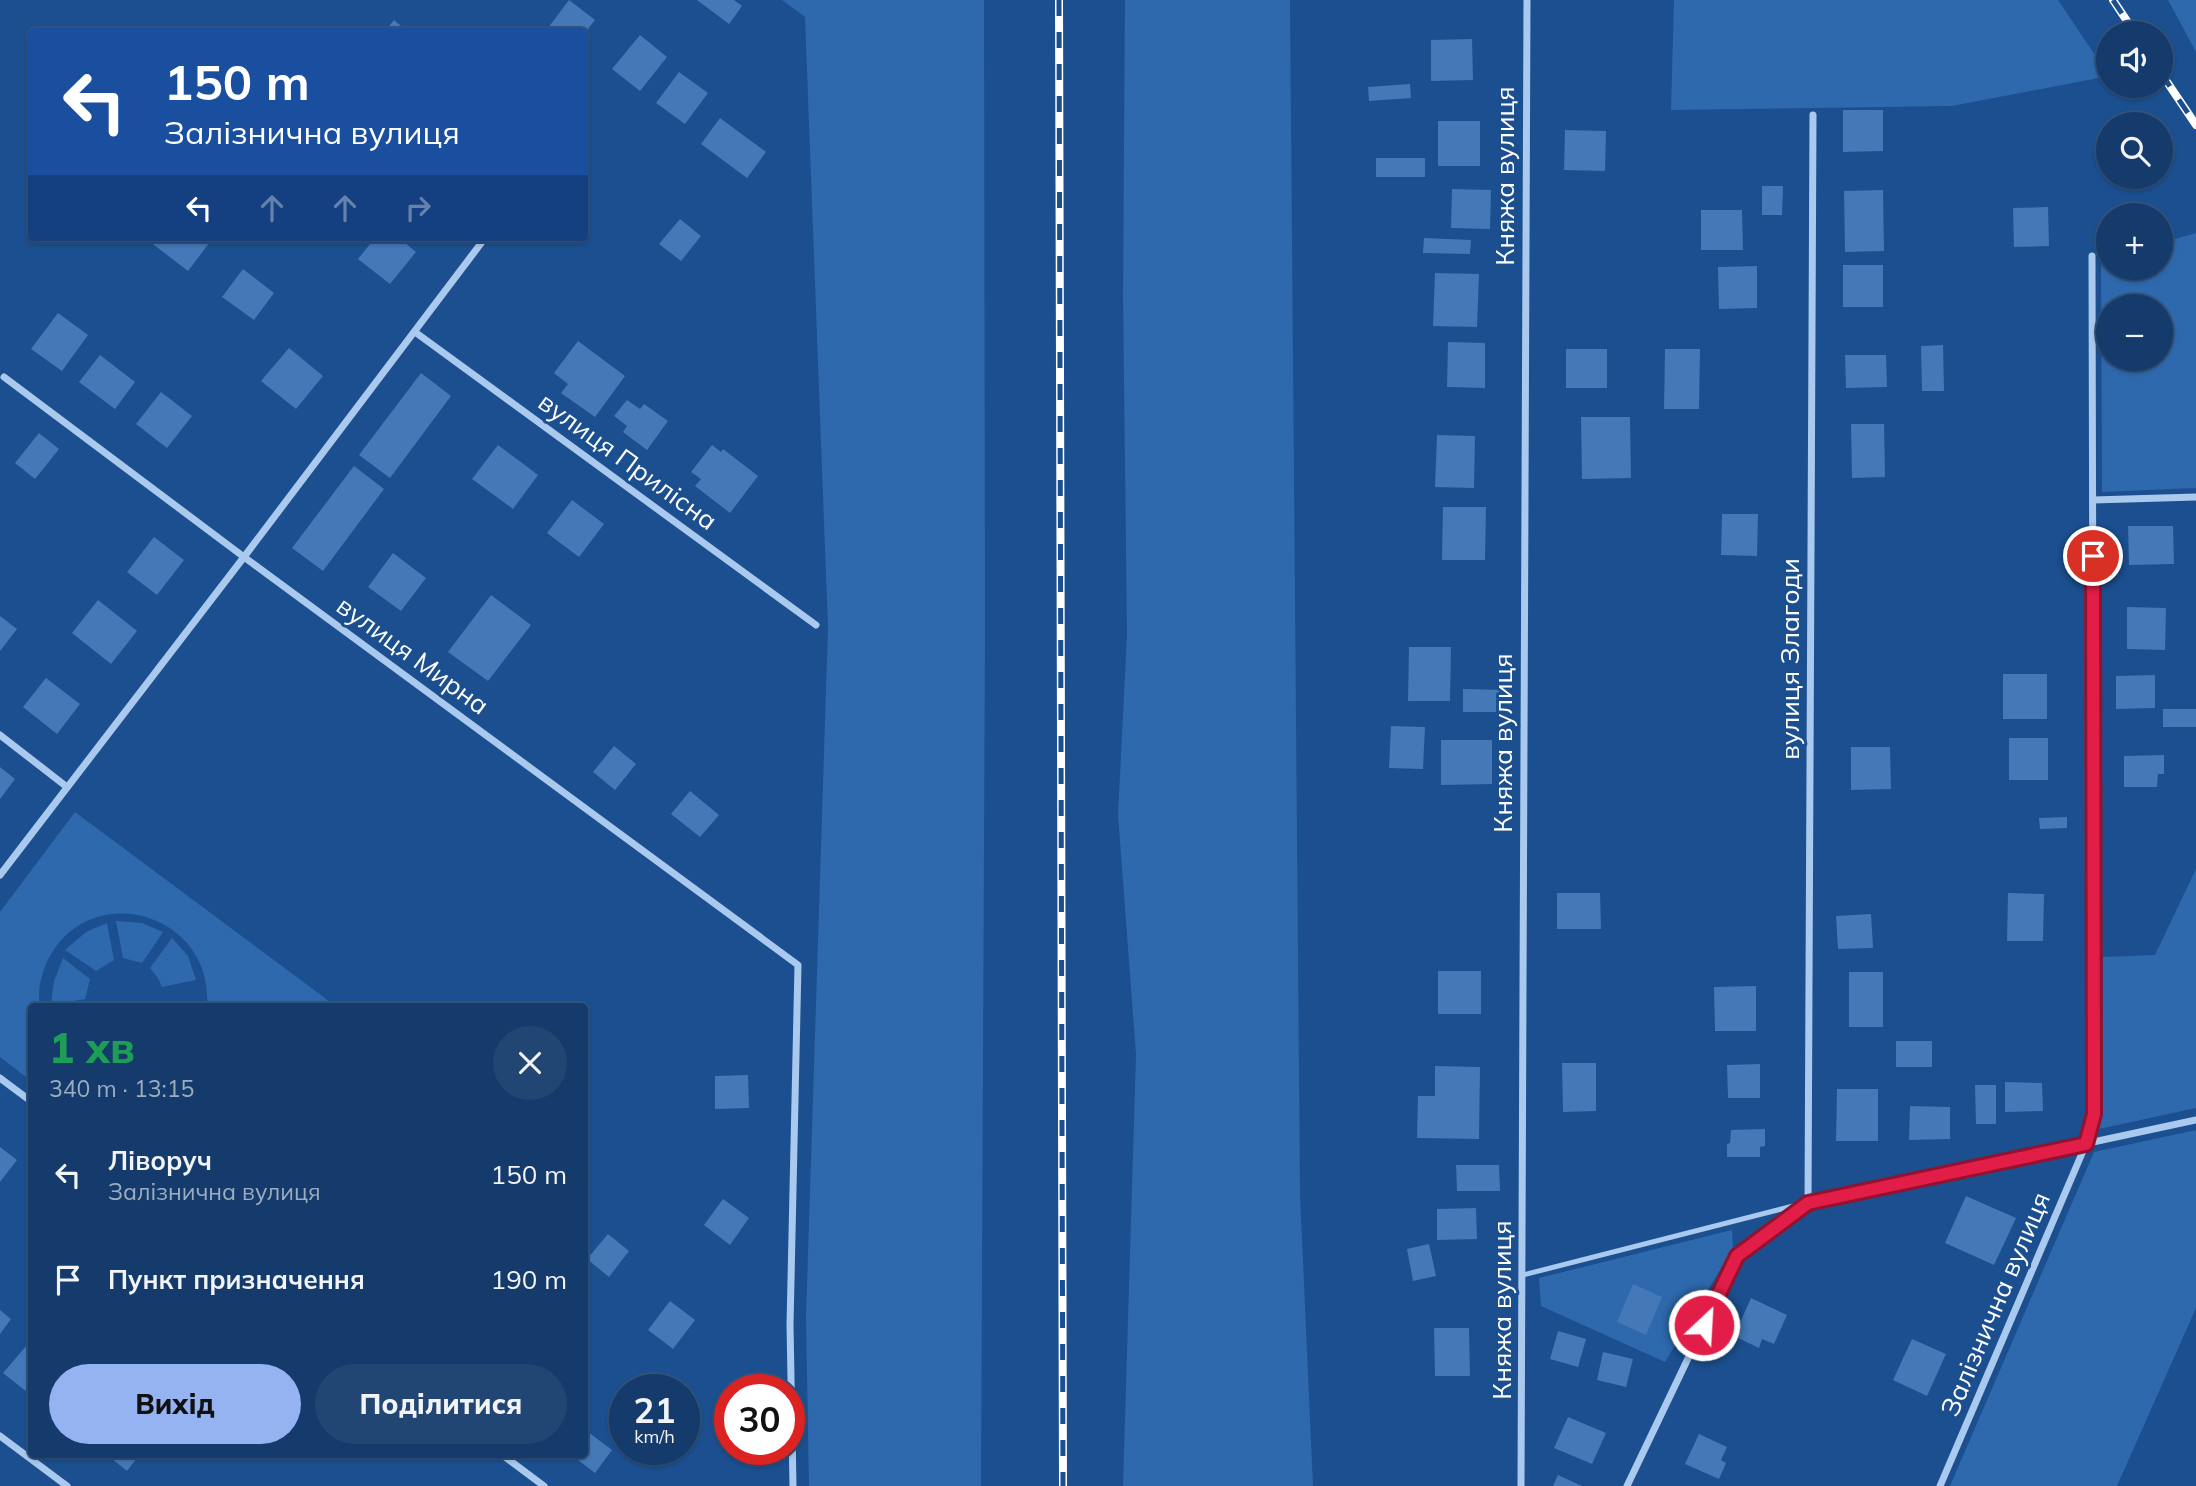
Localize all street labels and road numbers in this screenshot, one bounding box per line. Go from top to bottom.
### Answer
street label: Княжа вулиця [1488,86,1521,266]
street label: вулиця Прилісна [532,385,724,537]
street label: вулиця Злагоди [1773,558,1806,760]
street label: вулиця Мирна [330,589,496,721]
street label: Княжа вулиця [1486,653,1519,833]
street label: Залізнична вулиця [1933,1187,2057,1421]
street label: Княжа вулиця [1485,1220,1518,1400]

